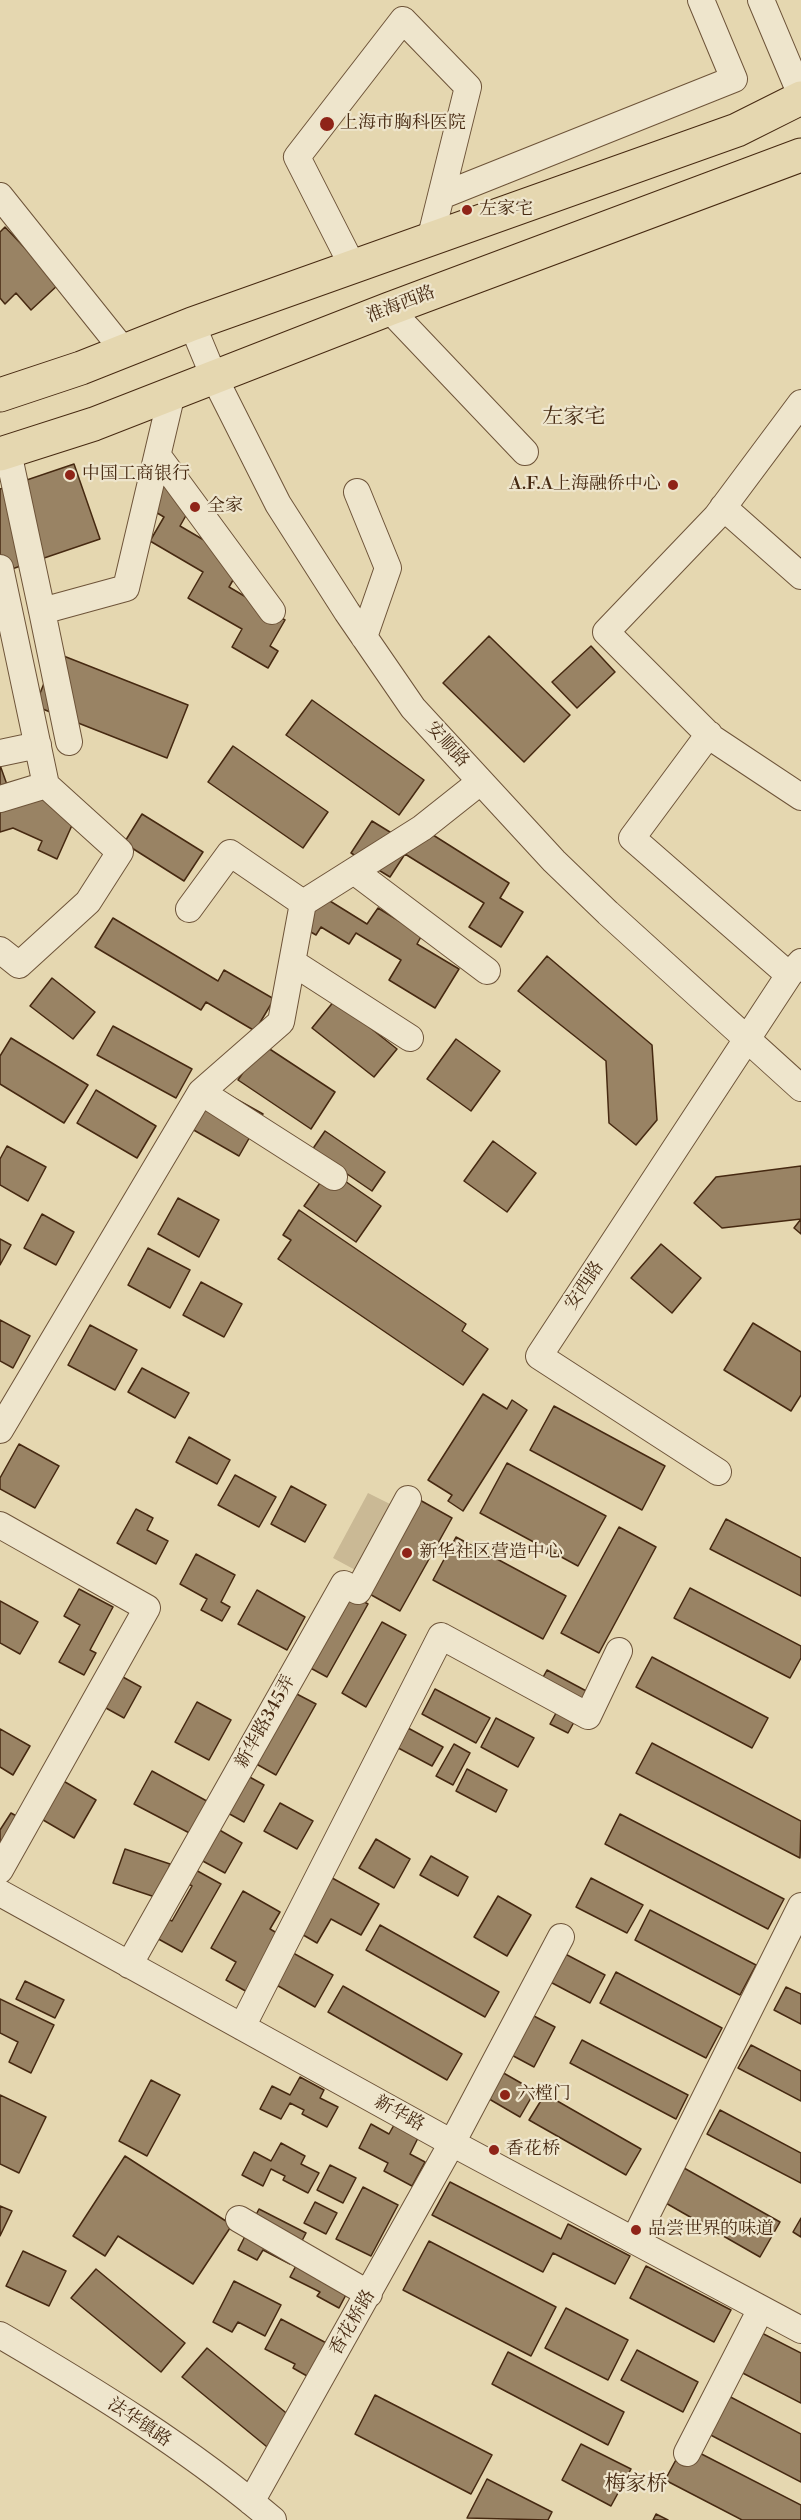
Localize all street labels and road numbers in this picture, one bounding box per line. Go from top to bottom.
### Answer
street label: 淮海西路 [364,282,438,328]
street label: 安顺路 [421,718,473,772]
street label: 安西路 [561,1258,609,1314]
street label: 新华路345弄 [232,1672,300,1772]
street label: 新华路 [370,2091,428,2137]
street label: 香花桥路 [326,2286,380,2360]
street label: 法华镇路 [103,2394,175,2452]

